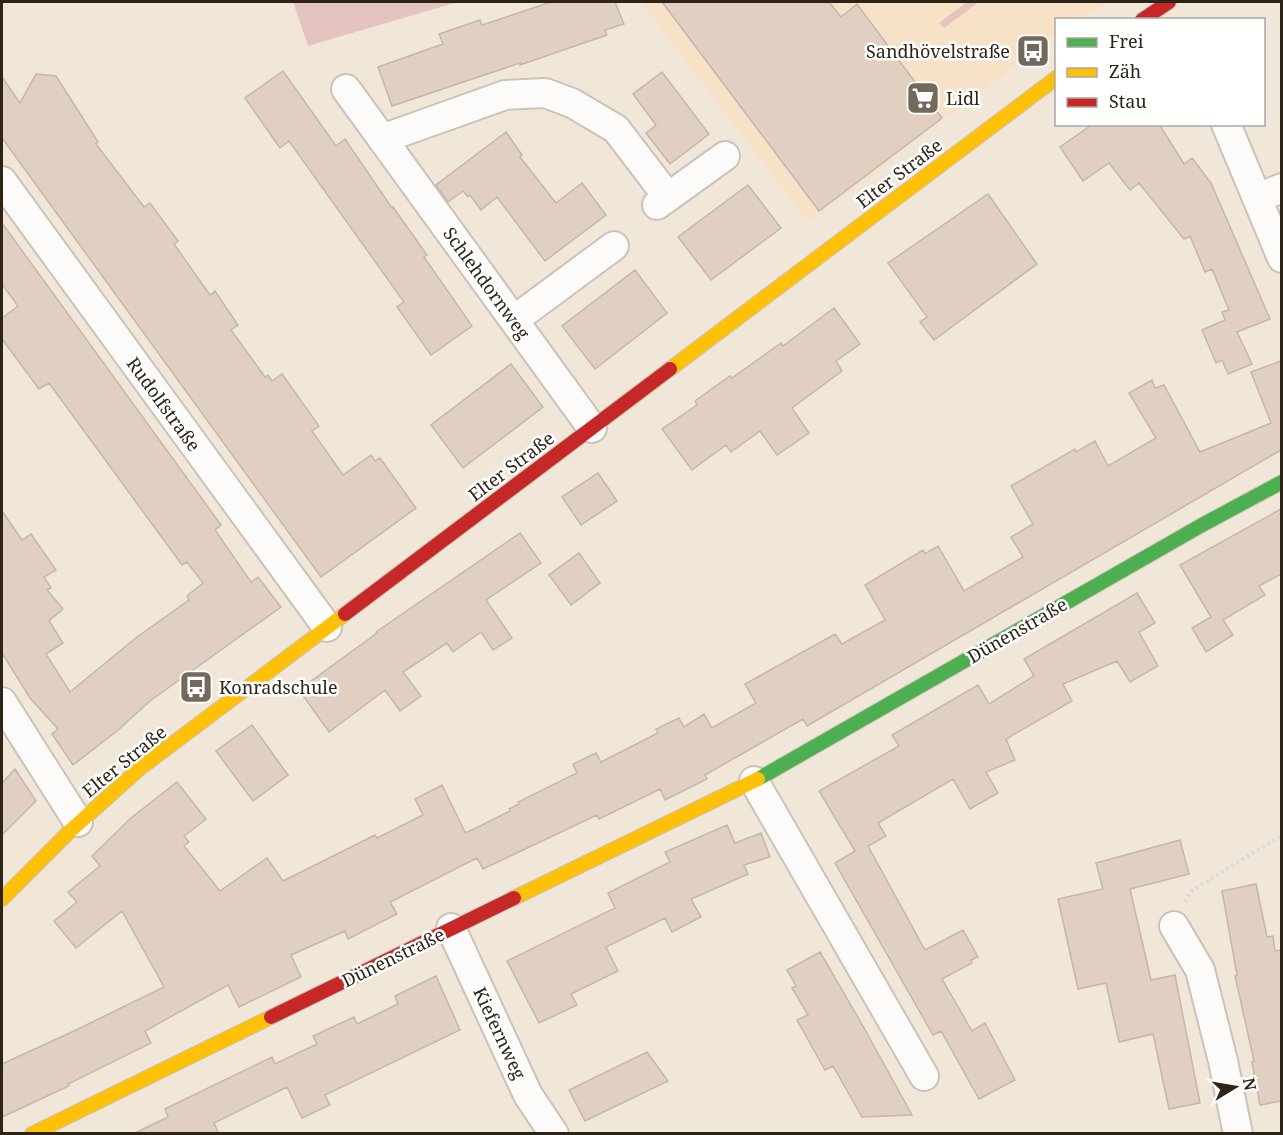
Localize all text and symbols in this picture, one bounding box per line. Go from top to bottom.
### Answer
legend [1055,18,1265,126]
text: Frei [1109,29,1144,53]
bus stop icon: Sandhövelstraße [1015,33,1051,69]
place label: Sandhövelstraße [866,39,1010,63]
text: Zäh [1109,59,1141,83]
supermarket icon: Lidl [905,80,941,116]
place label: Lidl [946,86,980,110]
text: Stau [1109,89,1147,113]
street label: Elter Straße [851,133,947,213]
street label: Schlehdornweg [438,222,536,344]
street label: Rudolfstraße [122,352,206,456]
street label: Elter Straße [463,426,559,506]
street label: Dünenstraße [963,592,1071,668]
bus stop icon: Konradschule [178,669,214,705]
place label: Konradschule [219,675,338,699]
street label: Elter Straße [77,720,171,802]
street label: Dünenstraße [338,922,448,992]
street label: Kiefernweg [468,983,532,1083]
north arrow [1205,1057,1265,1117]
text: N [1238,1076,1262,1093]

